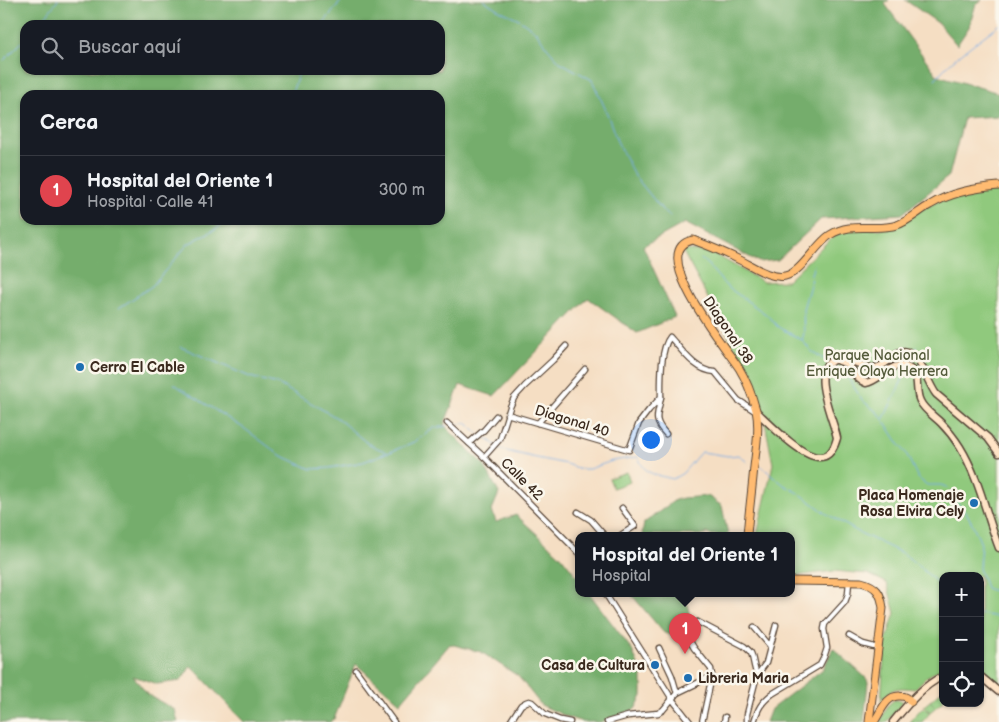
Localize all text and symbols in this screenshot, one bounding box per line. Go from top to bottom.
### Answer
search box [20,20,445,75]
icon: search [38,34,66,62]
text: Buscar aquí [78,36,181,59]
text: Cerca [40,110,98,135]
text: Hospital del Oriente 1 [87,170,273,193]
text: 1 [53,181,59,200]
text: 300 m [379,181,425,200]
text: Hospital · Calle 41 [87,193,213,212]
street label: Diagonal 38 [699,293,757,367]
park label: Parque Nacional Enrique Olaya Herrera [806,347,948,380]
place label: Cerro El Cable [90,359,185,376]
marker: Cerro El Cable [74,361,86,373]
street label: Diagonal 40 [533,402,611,440]
your location [638,427,664,453]
street label: Calle 42 [497,454,547,504]
place label: Placa Homenaje Rosa Elvira Cely [858,487,965,520]
marker: Placa Homenaje Rosa Elvira Cely [968,497,980,509]
popup [575,532,795,597]
text: Hospital del Oriente 1 [592,544,778,567]
text: Hospital [592,567,651,586]
map controls [939,572,984,707]
button: + [939,572,984,617]
pin: 1 [669,613,701,654]
button: − [939,617,984,662]
place label: Casa de Cultura [541,657,645,674]
marker: Casa de Cultura [649,659,661,671]
button: locate [939,662,984,707]
place label: Libreria Maria [698,670,789,687]
marker: Libreria Maria [682,672,694,684]

